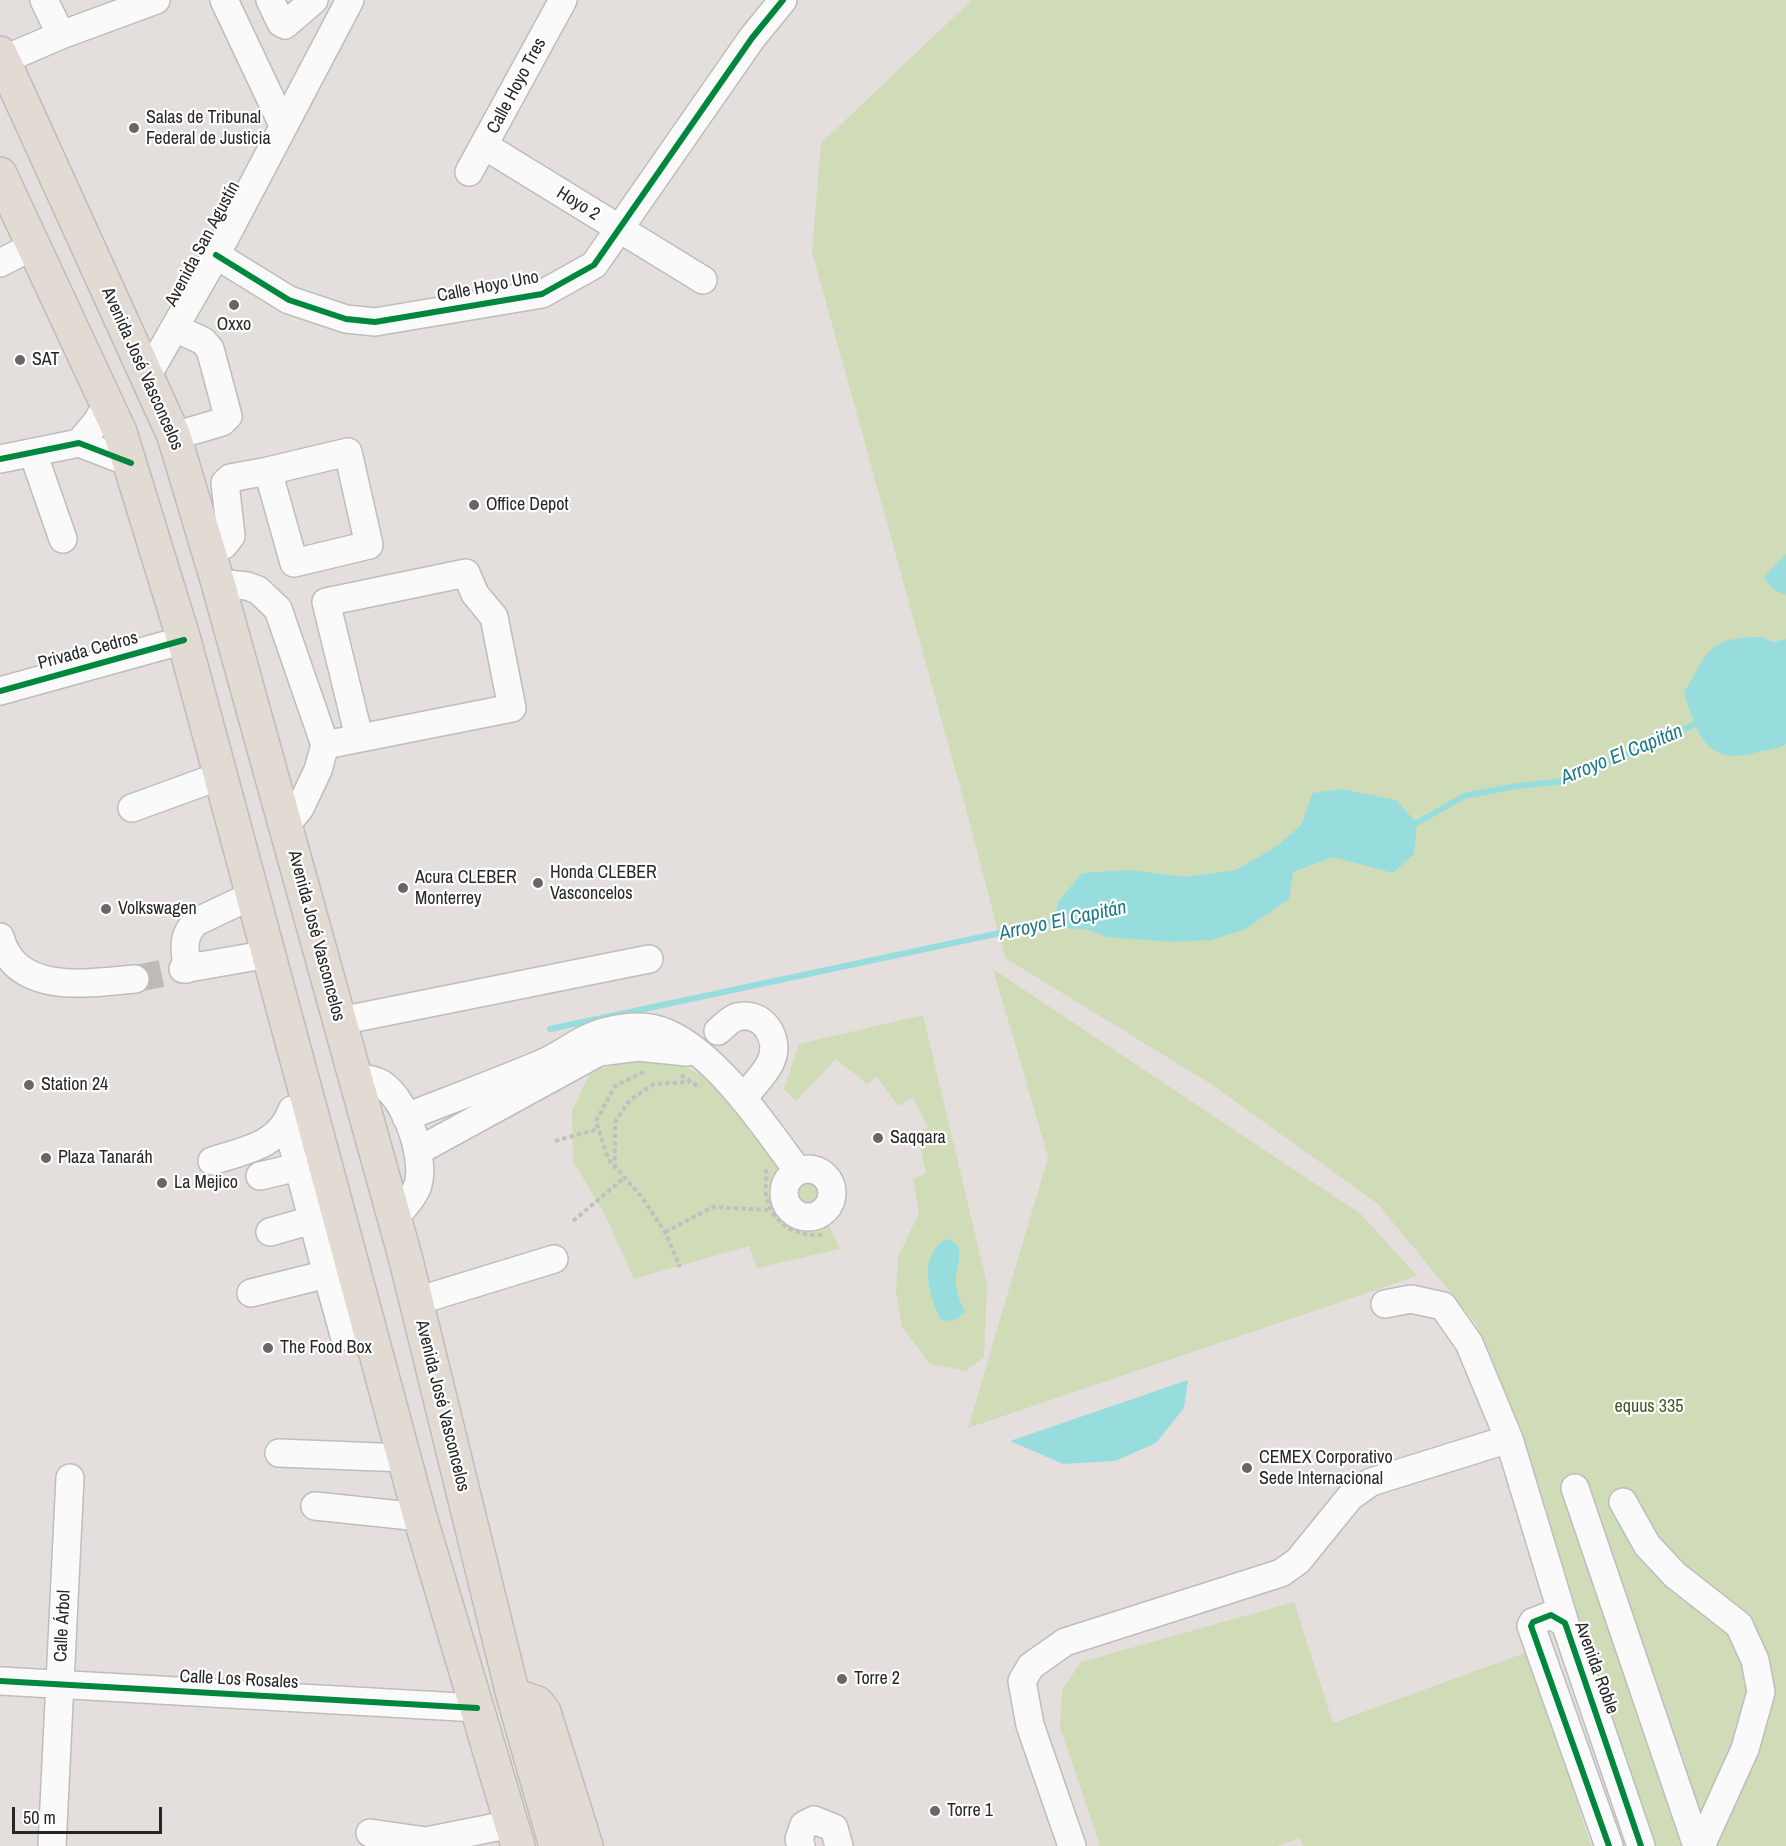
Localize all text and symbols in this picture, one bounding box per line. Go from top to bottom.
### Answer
street label: Calle Hoyo Tres [483,34,551,138]
place label: Salas de Tribunal Federal de Justicia [146,107,271,150]
marker: Salas de Tribunal Federal de Justicia [127,121,141,135]
street label: Avenida San Agustín [161,178,245,310]
street label: Hoyo 2 [552,182,604,226]
street label: Calle Hoyo Uno [435,267,541,307]
street label: Avenida José Vasconcelos [96,284,188,454]
marker: Oxxo [227,298,241,312]
place label: Oxxo [217,314,251,336]
place label: SAT [32,349,60,371]
marker: SAT [13,353,27,367]
place label: Office Depot [486,494,569,516]
marker: Office Depot [467,498,481,512]
street label: Privada Cedros [36,627,140,675]
water label: Arroyo El Capitán [1557,720,1687,790]
street label: Avenida José Vasconcelos [283,848,349,1024]
place label: Honda CLEBER Vasconcelos [550,862,657,904]
place label: Acura CLEBER Monterrey [415,867,517,910]
marker: Honda CLEBER Vasconcelos [531,876,545,890]
marker: Acura CLEBER Monterrey [396,881,410,895]
water label: Arroyo El Capitán [997,896,1129,946]
place label: Volkswagen [118,898,197,920]
marker: Volkswagen [99,902,113,916]
place label: Station 24 [41,1074,108,1096]
marker: Station 24 [22,1078,36,1092]
place label: Saqqara [890,1127,946,1149]
marker: Saqqara [871,1131,885,1145]
place label: Plaza Tanaráh [58,1147,153,1169]
marker: Plaza Tanaráh [39,1151,53,1165]
place label: La Mejico [174,1172,238,1194]
marker: La Mejico [155,1176,169,1190]
street label: Avenida José Vasconcelos [410,1318,474,1494]
place label: The Food Box [280,1337,372,1359]
marker: The Food Box [261,1341,275,1355]
park label: equus 335 [1615,1396,1683,1418]
place label: CEMEX Corporativo Sede Internacional [1259,1447,1393,1490]
marker: CEMEX Corporativo Sede Internacional [1240,1461,1254,1475]
street label: Calle Árbol [50,1589,76,1663]
street label: Avenida Roble [1569,1619,1623,1717]
street label: Calle Los Rosales [179,1666,299,1694]
place label: Torre 2 [854,1668,900,1690]
marker: Torre 2 [835,1672,849,1686]
scale bar [15,1795,165,1833]
place label: Torre 1 [947,1800,993,1822]
marker: Torre 1 [928,1804,942,1818]
text: 50 m [23,1805,56,1830]

